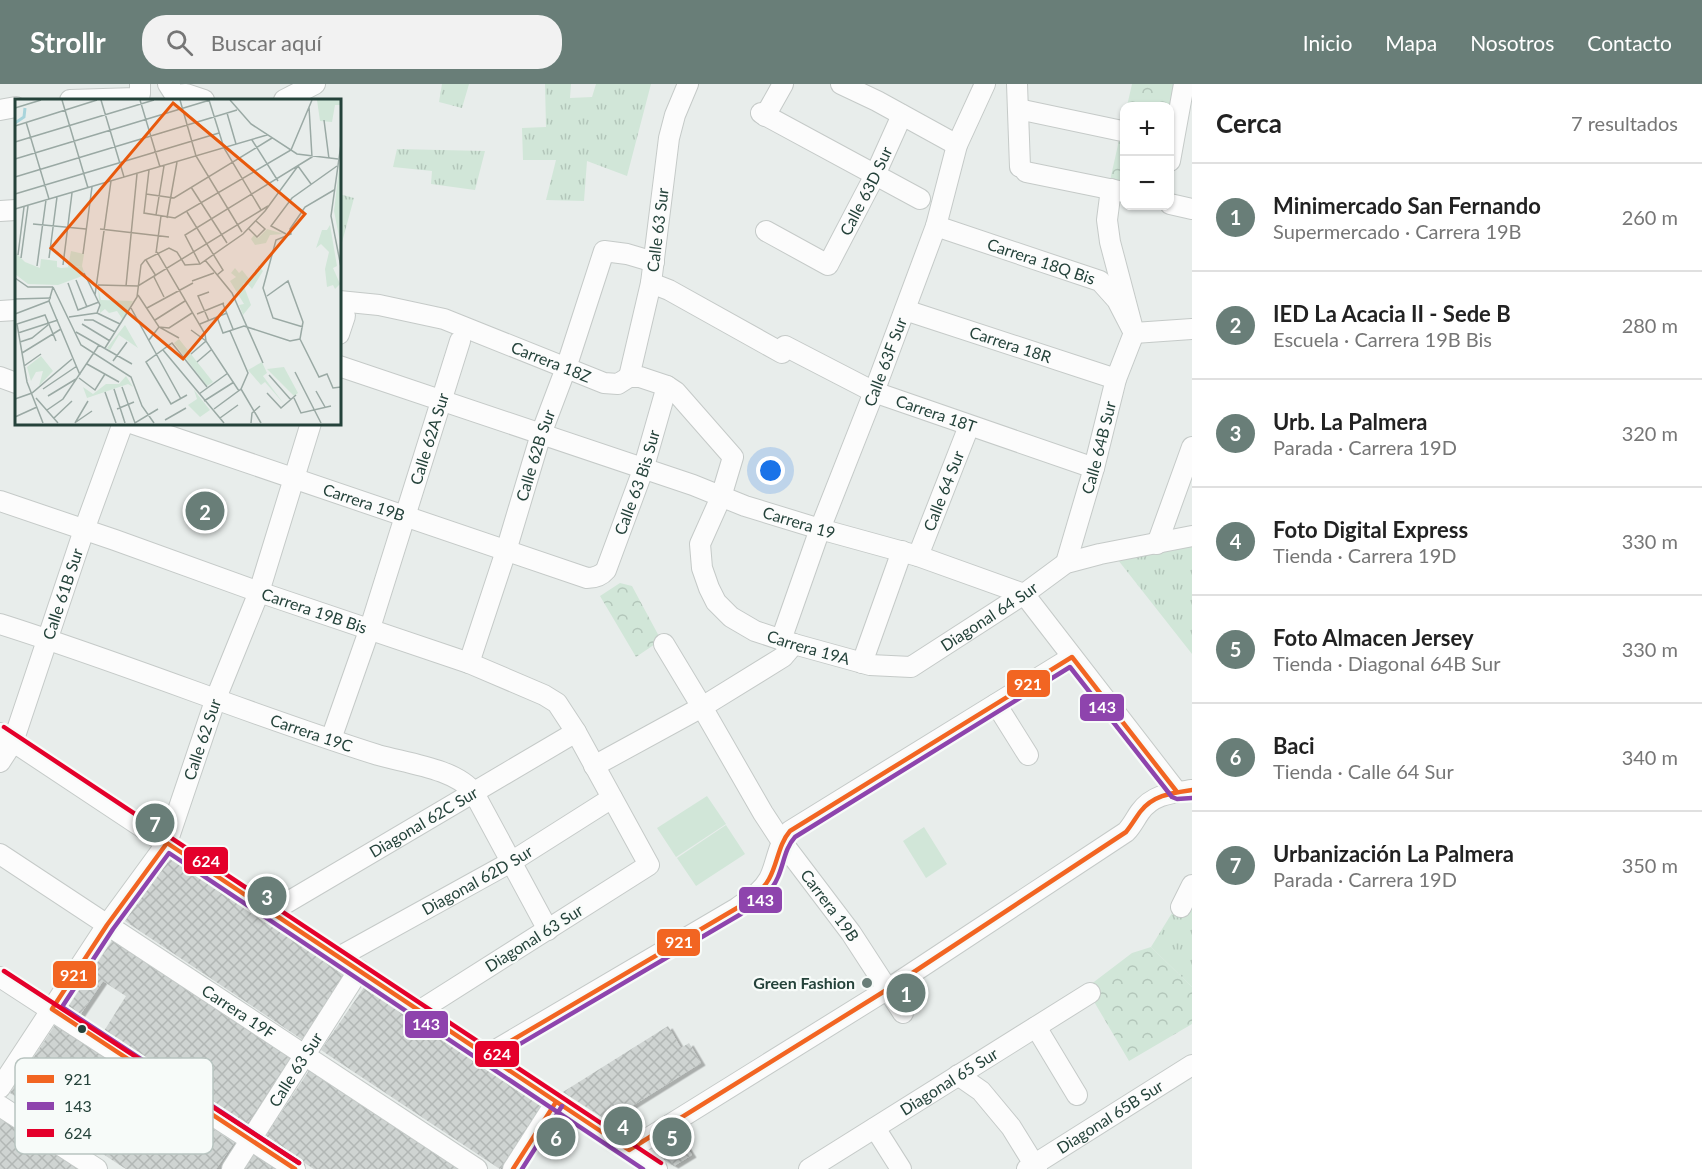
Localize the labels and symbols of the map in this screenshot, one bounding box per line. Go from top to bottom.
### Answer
inset map [15,99,340,424]
street label: Calle 63D Sur [835,143,896,238]
street label: Calle 63 Sur [642,187,672,273]
street label: Carrera 18Q Bis [985,234,1098,288]
street label: Calle 63F Sur [859,315,910,409]
street label: Carrera 18R [967,322,1054,366]
street label: Carrera 18Z [509,337,594,386]
street label: Calle 62A Sur [406,390,452,487]
street label: Carrera 18T [893,390,980,436]
street label: Calle 64B Sur [1077,399,1119,496]
street label: Calle 62B Sur [511,406,558,503]
street label: Calle 63 Bis Sur [610,427,663,537]
street label: Calle 64 Sur [919,448,967,534]
your location [756,456,785,485]
street label: Carrera 19B [321,479,407,524]
pin: 2 [186,488,224,534]
street label: Carrera 19 [761,502,837,542]
street label: Calle 61B Sur [38,546,86,642]
street label: Diagonal 64 Sur [937,577,1041,654]
street label: Carrera 19B Bis [259,584,370,637]
street label: Carrera 19A [765,626,852,668]
line badge: 921 [1006,669,1051,698]
text: 921 [1014,674,1042,693]
line badge: 143 [1079,693,1125,722]
street label: Calle 62 Sur [179,696,224,782]
text: 143 [1088,697,1116,716]
street label: Carrera 19C [268,710,355,755]
street label: Diagonal 62C Sur [366,782,481,861]
pin: 7 [136,800,174,846]
street label: Diagonal 62D Sur [418,841,536,918]
line badge: 624 [183,846,229,875]
text: 624 [192,851,220,870]
street label: Carrera 19B [797,865,864,944]
pin: 3 [248,874,286,918]
line badge: 143 [738,886,783,914]
text: 143 [746,890,774,909]
street label: Diagonal 63 Sur [481,900,586,975]
line badge: 921 [656,928,701,957]
text: 921 [665,932,693,951]
line badge: 921 [52,960,97,989]
text: 921 [60,965,88,984]
pin: 1 [886,970,926,1016]
place label: Green Fashion [753,973,855,992]
marker: Green Fashion [860,976,874,990]
street label: Carrera 19F [199,980,279,1042]
line badge: 143 [404,1010,449,1039]
text: 143 [412,1014,440,1033]
unlabelled marker [76,1023,88,1035]
street label: Calle 63 Sur [264,1028,326,1110]
line badge: 624 [474,1040,520,1068]
street label: Diagonal 65 Sur [896,1043,1001,1119]
text: 624 [483,1044,511,1063]
legend [15,1058,213,1154]
text: 921 [64,1069,92,1088]
street label: Diagonal 65B Sur [1053,1076,1167,1157]
text: 143 [64,1096,92,1115]
pin: 4 [604,1104,642,1148]
pin: 6 [536,1114,576,1160]
pin: 5 [652,1114,692,1160]
text: 624 [64,1123,92,1142]

